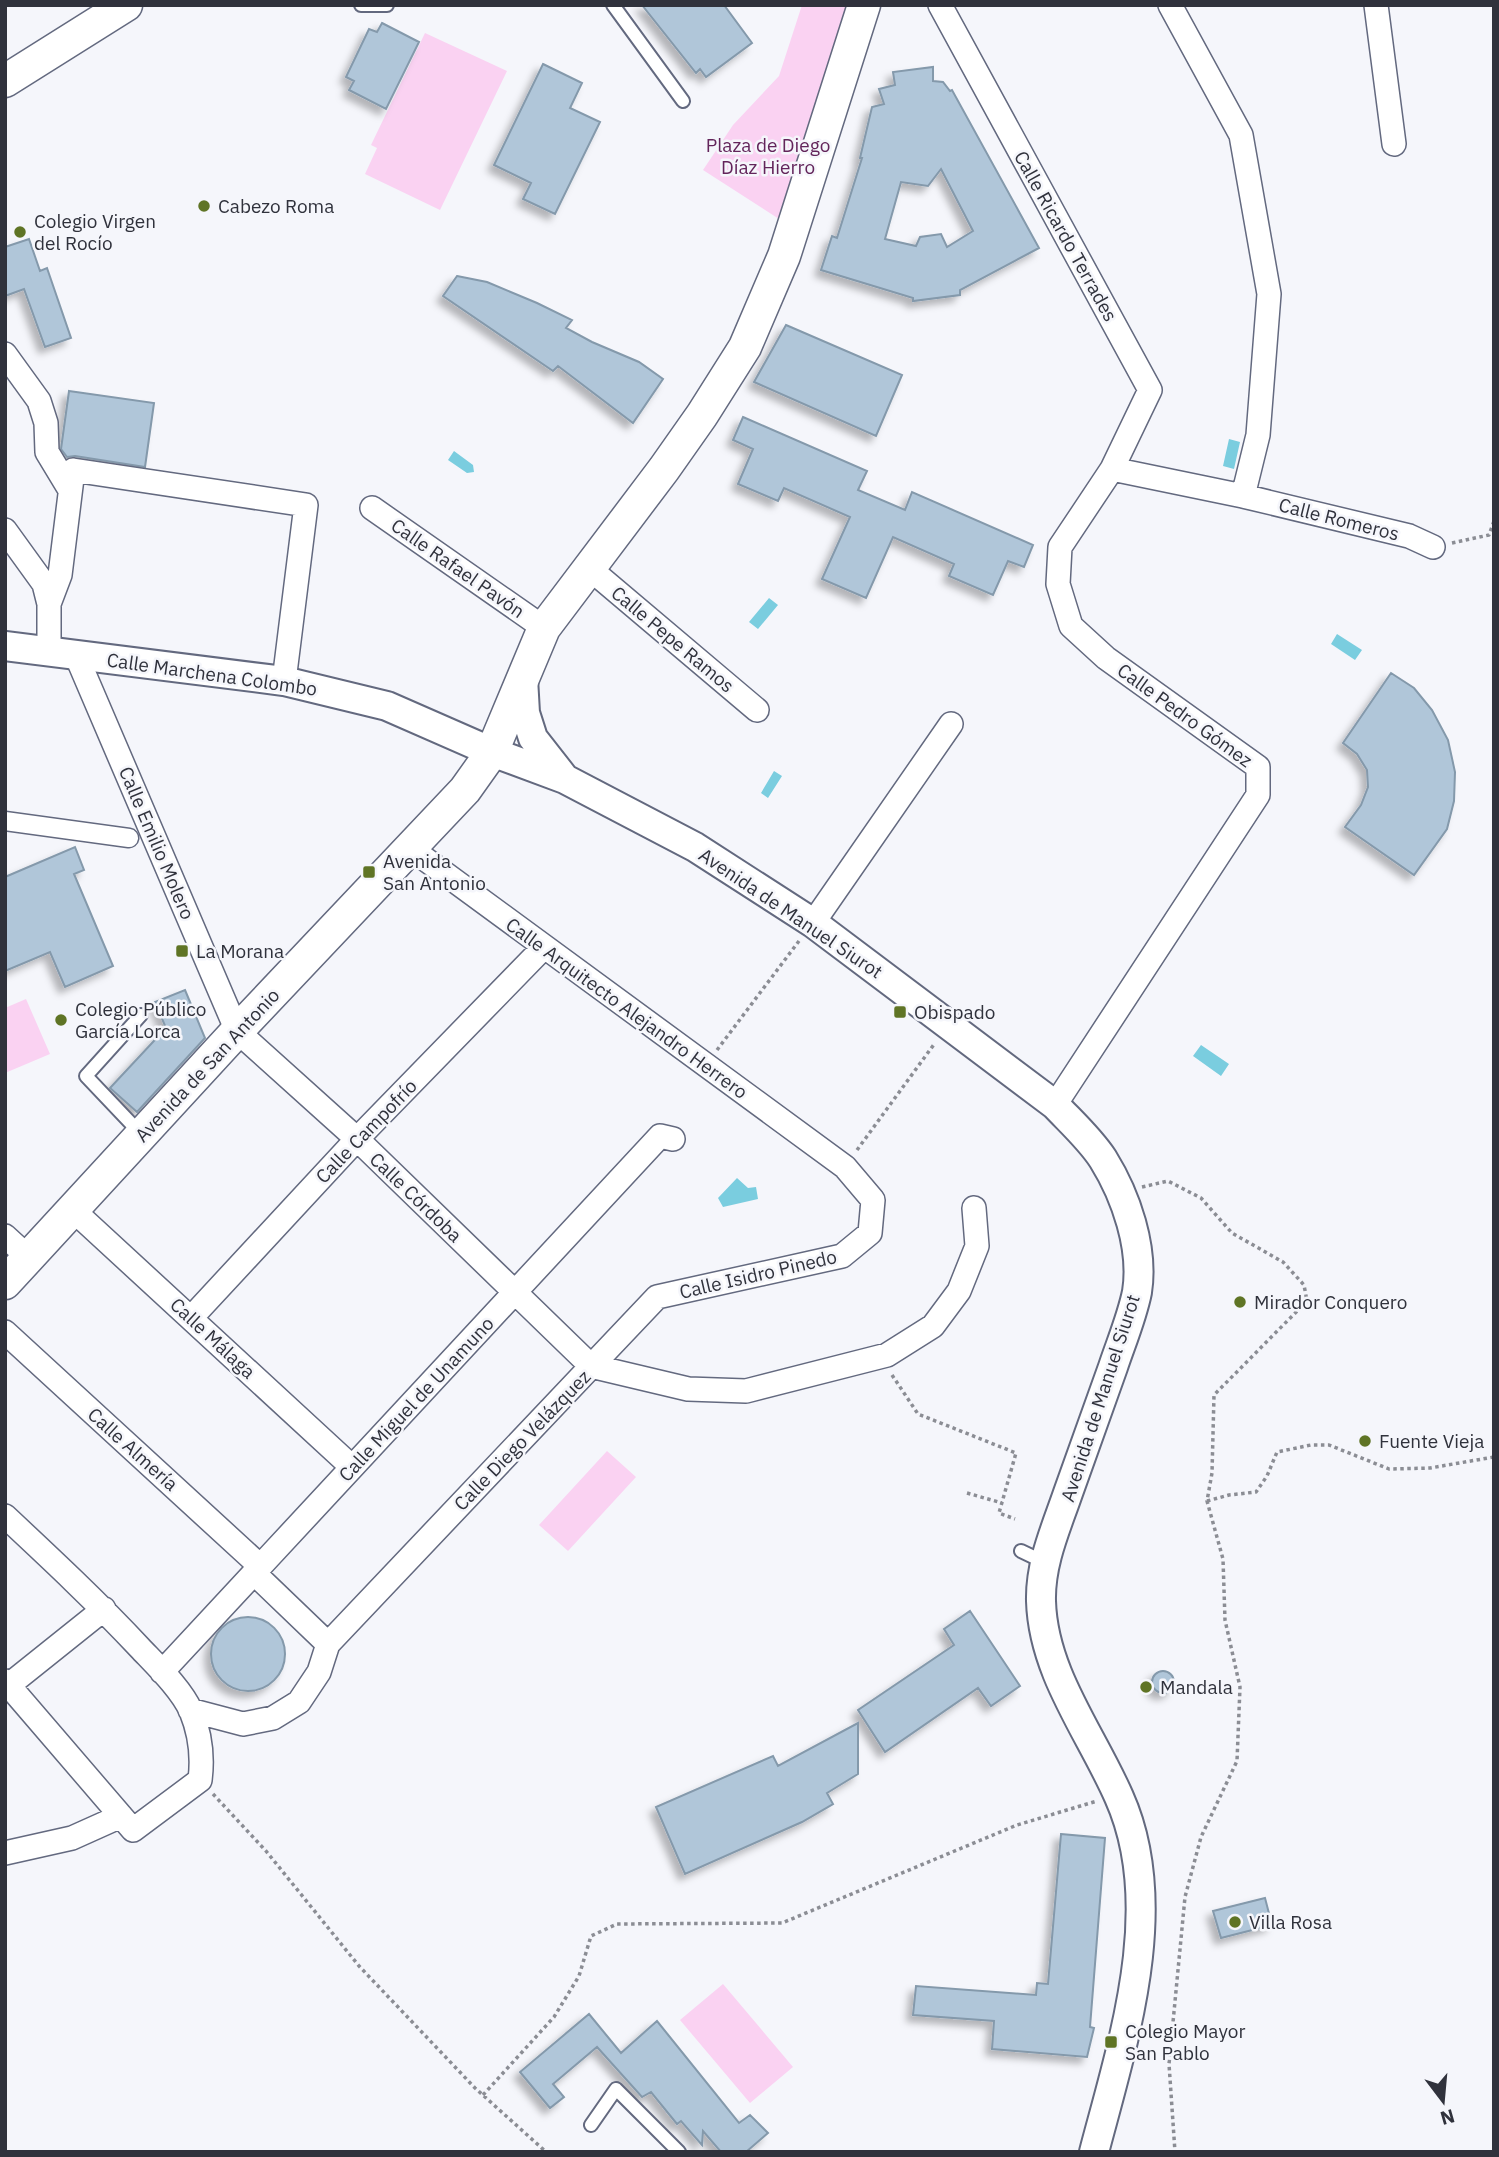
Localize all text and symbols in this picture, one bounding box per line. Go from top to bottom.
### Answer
park label: Plaza de Diego Díaz Hierro [706,133,830,179]
street label: Calle Ricardo Terrades [1009,146,1123,326]
place label: Cabezo Roma [218,194,334,218]
marker: Cabezo Roma [196,198,212,214]
place label: Colegio Virgen del Rocío [34,209,156,255]
marker: Colegio Virgen del Rocío [12,224,28,240]
street label: Calle Romeros [1276,492,1402,546]
street label: Calle Rafael Pavón [387,513,529,623]
street label: Calle Pepe Ramos [607,581,739,697]
street label: Calle Marchena Colombo [105,647,319,701]
street label: Calle Pedro Gómez [1113,658,1257,772]
street label: Calle Emilio Molero [114,763,200,923]
street label: Avenida de Manuel Siurot [695,842,887,984]
place label: Avenida San Antonio [383,849,486,895]
marker: Avenida San Antonio [361,864,377,880]
street label: Calle Arquitecto Alejandro Herrero [501,912,753,1104]
place label: La Morana [196,939,284,963]
marker: La Morana [174,943,190,959]
street label: Avenida de San Antonio [130,983,284,1147]
place label: Colegio Público García Lorca [75,997,206,1043]
place label: Obispado [914,1000,995,1024]
marker: Obispado [892,1004,908,1020]
marker: Colegio Público García Lorca [53,1012,69,1028]
street label: Calle Campofrío [310,1074,422,1188]
street label: Calle Córdoba [365,1147,467,1247]
street label: Calle Isidro Pinedo [677,1244,839,1304]
place label: Mirador Conquero [1254,1290,1407,1314]
street label: Avenida de Manuel Siurot [1055,1291,1145,1505]
street label: Calle Málaga [165,1292,261,1384]
marker: Mirador Conquero [1232,1294,1248,1310]
street label: Calle Miguel de Unamuno [333,1312,499,1486]
street label: Calle Diego Velázquez [449,1364,596,1515]
street label: Calle Almería [83,1402,183,1496]
place label: Fuente Vieja [1379,1429,1484,1453]
marker: Fuente Vieja [1357,1433,1373,1449]
place label: Mandala [1160,1675,1233,1699]
marker: Mandala [1138,1679,1154,1695]
place label: Villa Rosa [1249,1910,1332,1934]
marker: Villa Rosa [1227,1914,1243,1930]
place label: Colegio Mayor San Pablo [1125,2019,1245,2065]
marker: Colegio Mayor San Pablo [1103,2034,1119,2050]
north arrow [1408,2066,1478,2136]
text: N [1438,2104,1458,2131]

